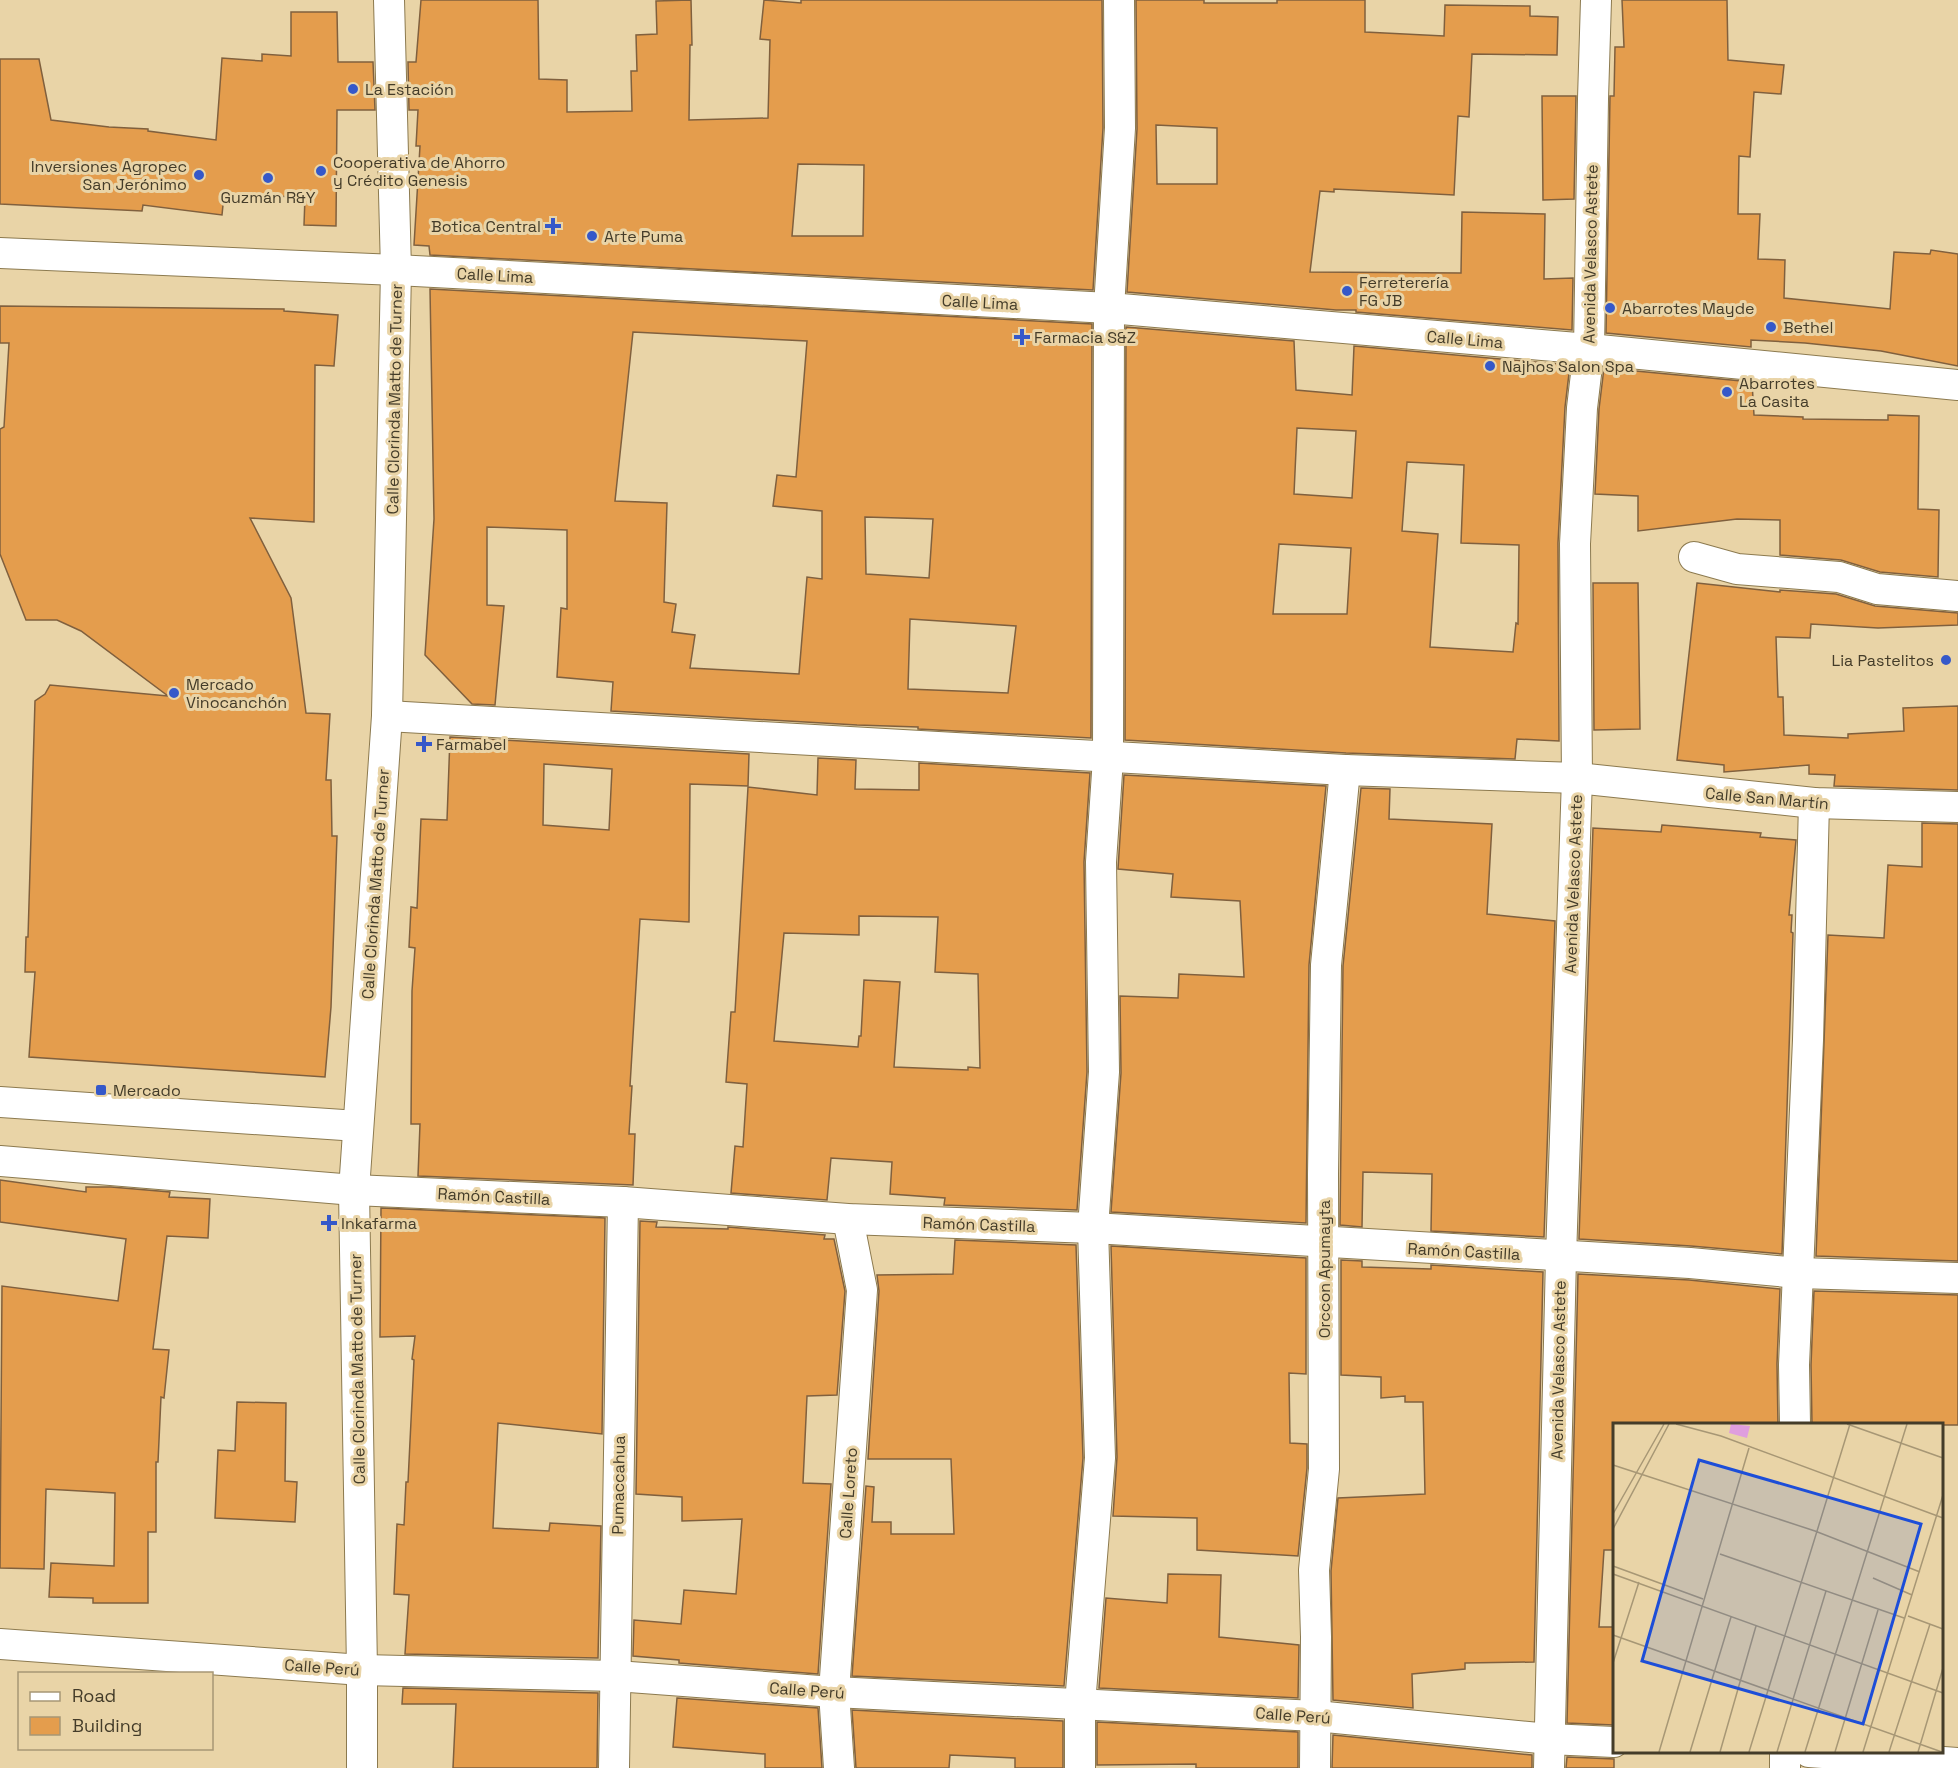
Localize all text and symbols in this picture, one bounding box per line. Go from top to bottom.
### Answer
place label: La Estación [365,79,454,100]
marker: La Estación [346,82,360,96]
place label: Cooperativa de Ahorro y Crédito Genesis [333,152,505,191]
place label: Inversiones Agropec San Jerónimo [31,156,187,195]
marker: Cooperativa de Ahorro y Crédito Genesis [314,164,328,178]
street label: Avenida Velasco Astete [1578,164,1603,344]
marker: Inversiones Agropec San Jerónimo [192,168,206,182]
marker: Guzmán R&Y [261,171,275,185]
place label: Guzmán R&Y [220,187,316,208]
place label: Botica Central [431,216,541,237]
marker: Botica Central [546,219,560,233]
place label: Arte Puma [604,226,683,247]
marker: Arte Puma [585,229,599,243]
street label: Calle Lima [456,263,534,288]
place label: Ferreterería FG JB [1359,272,1449,311]
street label: Calle Clorinda Matto de Turner [382,283,407,515]
marker: Ferreterería FG JB [1340,284,1354,298]
street label: Calle Lima [941,290,1019,315]
place label: Abarrotes Mayde [1622,298,1754,319]
marker: Abarrotes Mayde [1603,301,1617,315]
place label: Bethel [1783,317,1833,338]
marker: Bethel [1764,320,1778,334]
street label: Calle Lima [1426,326,1504,353]
place label: Farmacia S&Z [1034,327,1136,348]
marker: Farmacia S&Z [1015,330,1029,344]
place label: Najhos Salon Spa [1502,356,1634,377]
marker: Najhos Salon Spa [1483,359,1497,373]
place label: Abarrotes La Casita [1739,373,1815,412]
marker: Abarrotes La Casita [1720,385,1734,399]
place label: Lia Pastelitos [1831,650,1934,671]
marker: Lia Pastelitos [1939,653,1953,667]
place label: Mercado Vinocanchón [186,674,287,713]
marker: Mercado Vinocanchón [167,686,181,700]
place label: Farmabel [436,734,506,755]
marker: Farmabel [417,737,431,751]
street label: Calle Clorinda Matto de Turner [357,768,394,1000]
street label: Calle San Martín [1704,783,1830,814]
street label: Avenida Velasco Astete [1560,794,1587,974]
place label: Mercado [113,1080,181,1101]
marker: Mercado [94,1083,108,1097]
street label: Ramón Castilla [437,1183,551,1210]
street label: Orccon Apumayta [1314,1200,1335,1338]
street label: Ramón Castilla [922,1212,1036,1237]
place label: Inkafarma [341,1213,417,1234]
marker: Inkafarma [322,1216,336,1230]
street label: Ramón Castilla [1407,1238,1521,1265]
street label: Calle Clorinda Matto de Turner [345,1253,370,1485]
street label: Avenida Velasco Astete [1546,1280,1571,1460]
inset map [1613,1423,1943,1753]
street label: Pumaccahua [607,1435,630,1535]
street label: Calle Loreto [835,1447,862,1539]
street label: Calle Perú [284,1654,360,1681]
legend [18,1672,213,1750]
street label: Calle Perú [769,1677,845,1704]
text: Road [72,1684,116,1707]
street label: Calle Perú [1255,1702,1331,1729]
text: Building [72,1714,142,1737]

